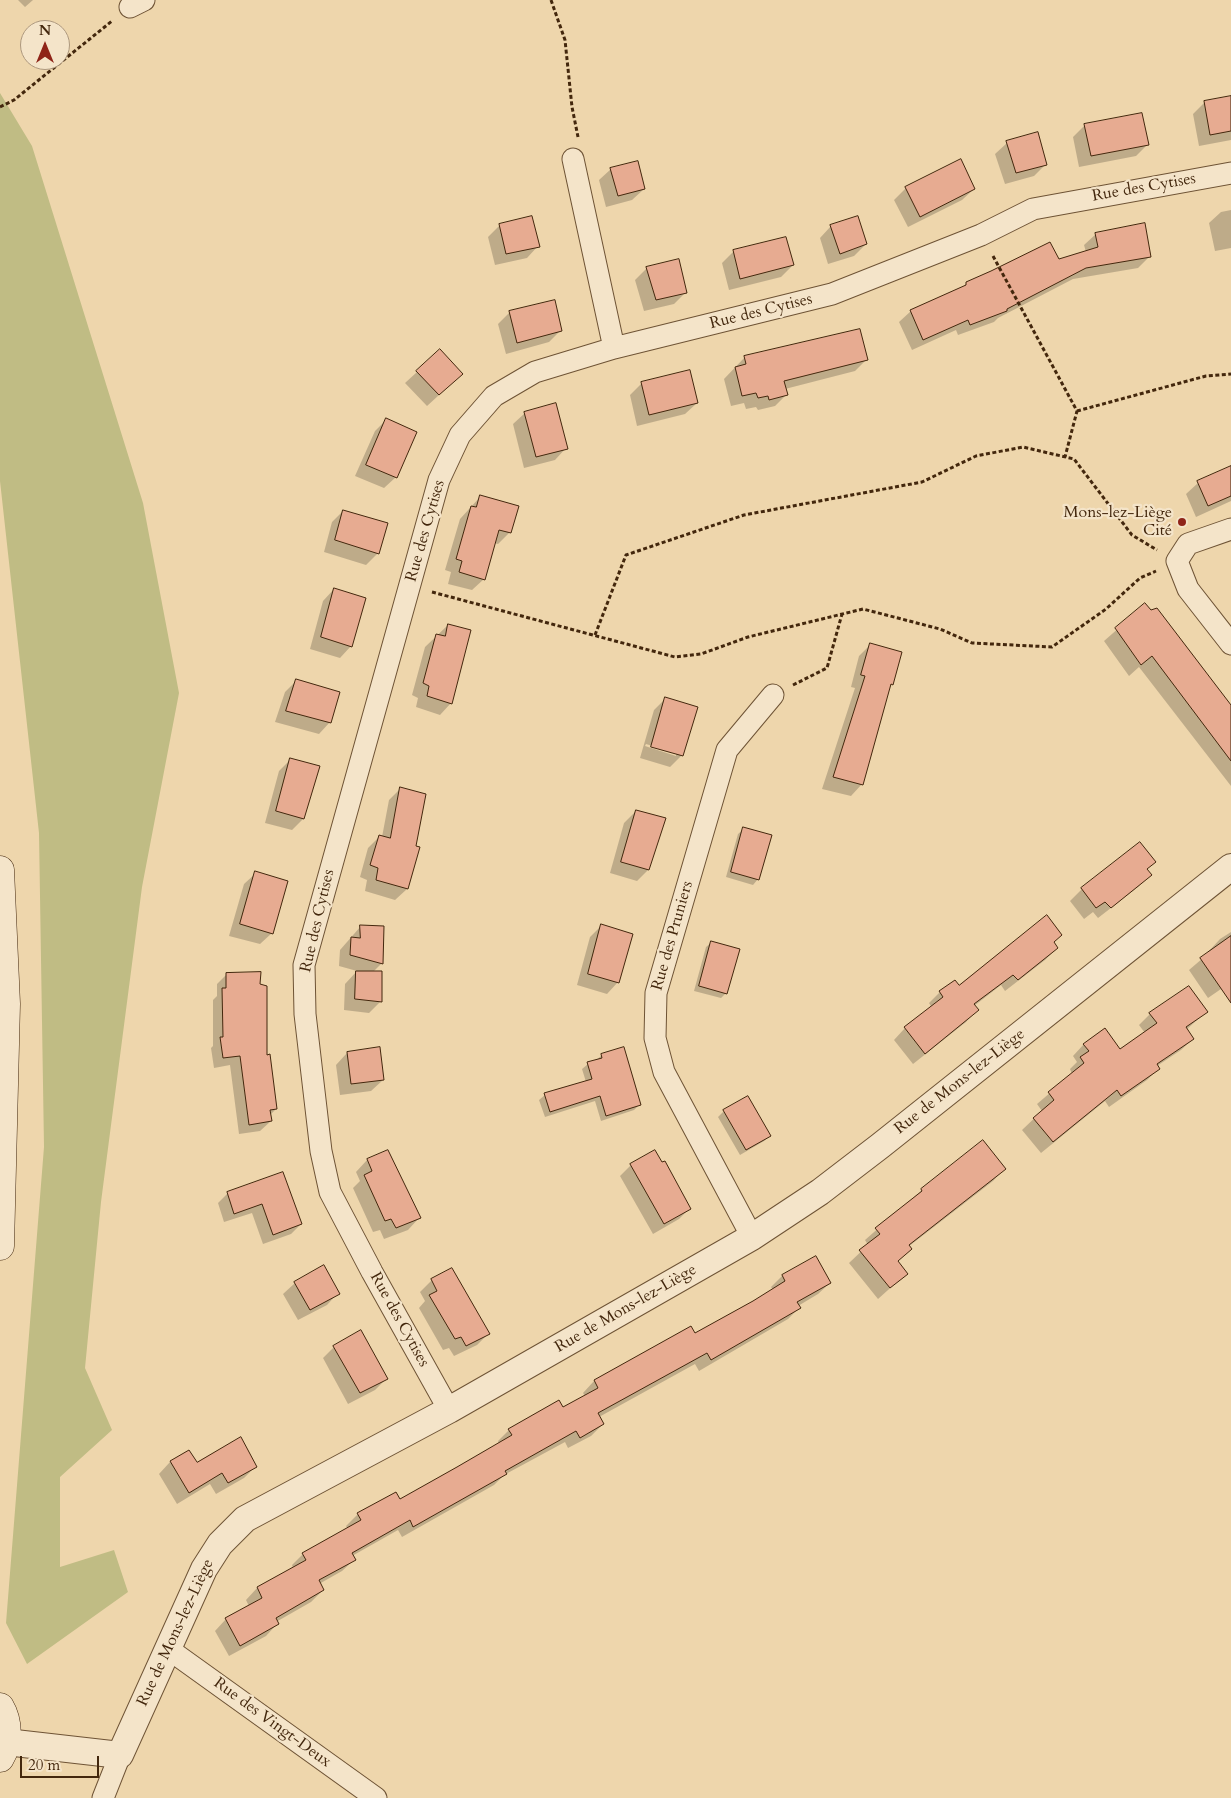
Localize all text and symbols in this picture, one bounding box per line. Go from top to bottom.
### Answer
north arrow [20,20,70,70]
text: N [39,21,51,40]
street label: Rue des Cytises [1091,169,1197,207]
street label: Rue des Cytises [708,290,814,334]
street label: Rue des Cytises [402,478,450,584]
place label: Mons-lez-Liège Cité [1063,503,1172,541]
marker: Mons-lez-Liège Cité [1176,516,1188,528]
street label: Rue des Cytises [297,868,339,974]
street label: Rue des Pruniers [648,879,698,993]
street label: Rue de Mons-lez-Liège [891,1025,1029,1139]
street label: Rue de Mons-lez-Liège [552,1261,700,1357]
street label: Rue des Cytises [365,1269,433,1371]
street label: Rue de Mons-lez-Liège [133,1556,219,1710]
street label: Rue des Vingt-Deux [210,1674,334,1772]
scale bar [22,1746,101,1778]
text: 20 m [28,1755,60,1775]

